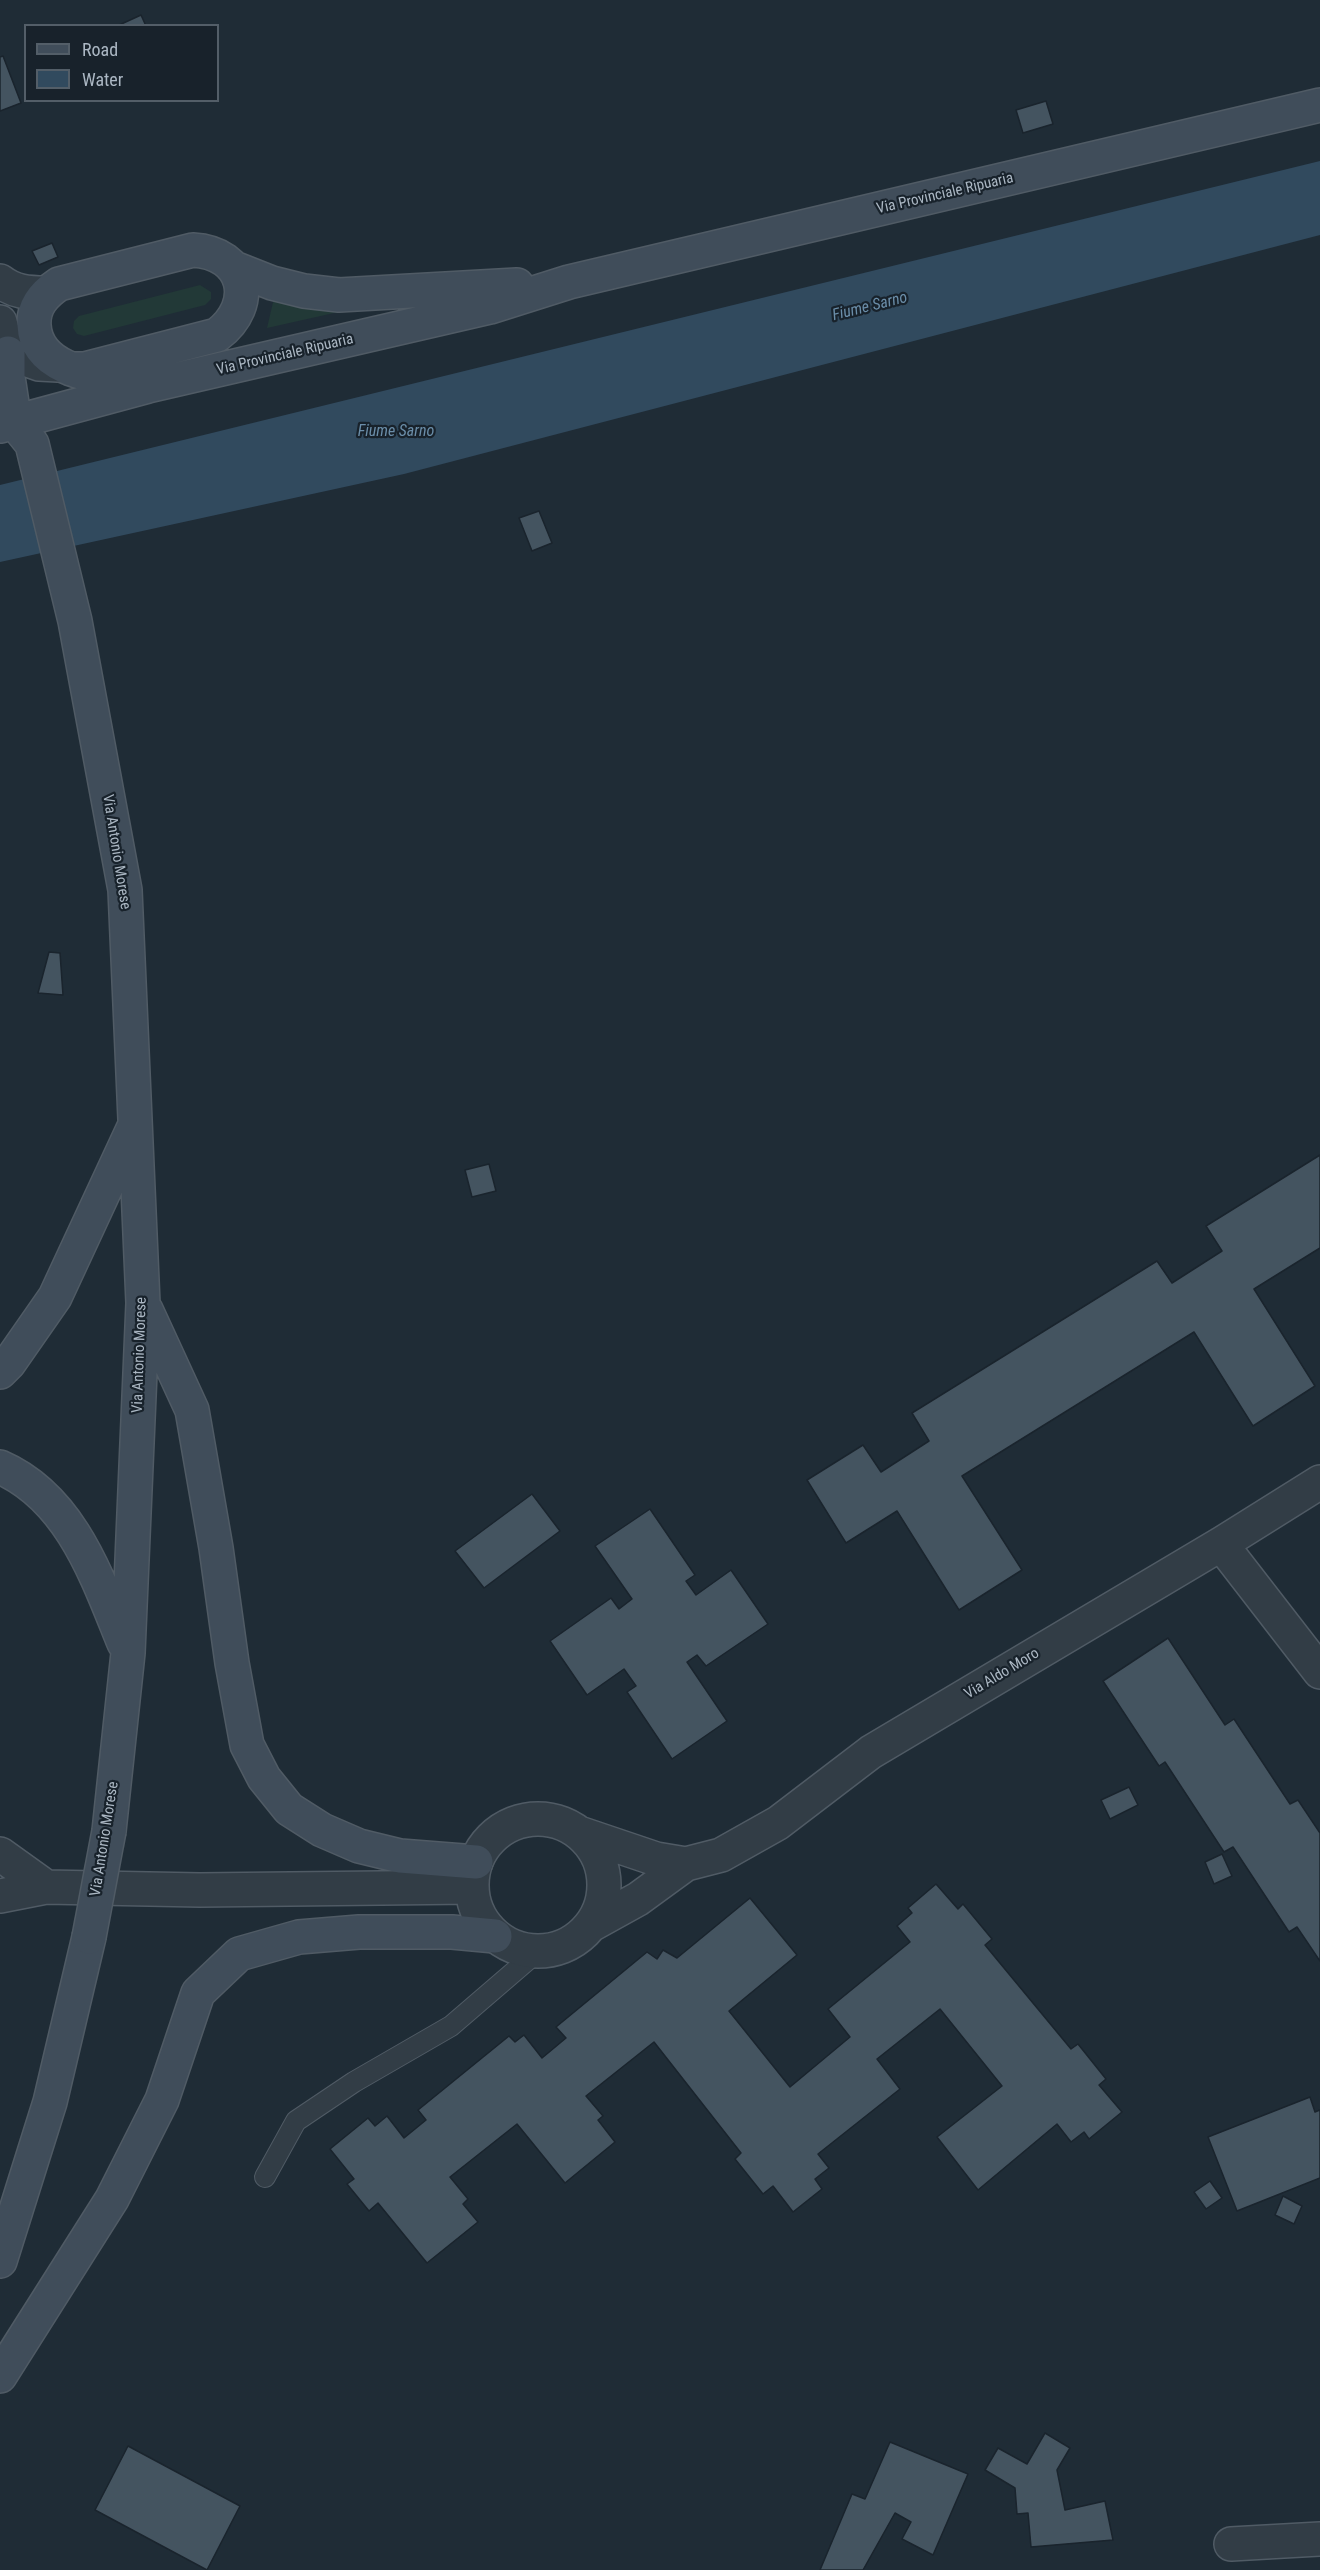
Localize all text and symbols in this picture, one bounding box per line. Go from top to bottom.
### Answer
legend [24,24,219,102]
text: Road [82,39,118,60]
text: Water [82,69,123,90]
street label: Via Provinciale Ripuaria [875,170,1015,218]
water label: Fiume Sarno [830,288,910,326]
street label: Via Provinciale Ripuaria [215,331,355,379]
water label: Fiume Sarno [358,422,434,442]
street label: Via Antonio Morese [98,793,134,911]
street label: Via Antonio Morese [129,1297,151,1413]
street label: Via Aldo Moro [961,1645,1043,1703]
street label: Via Antonio Morese [87,1780,123,1898]

